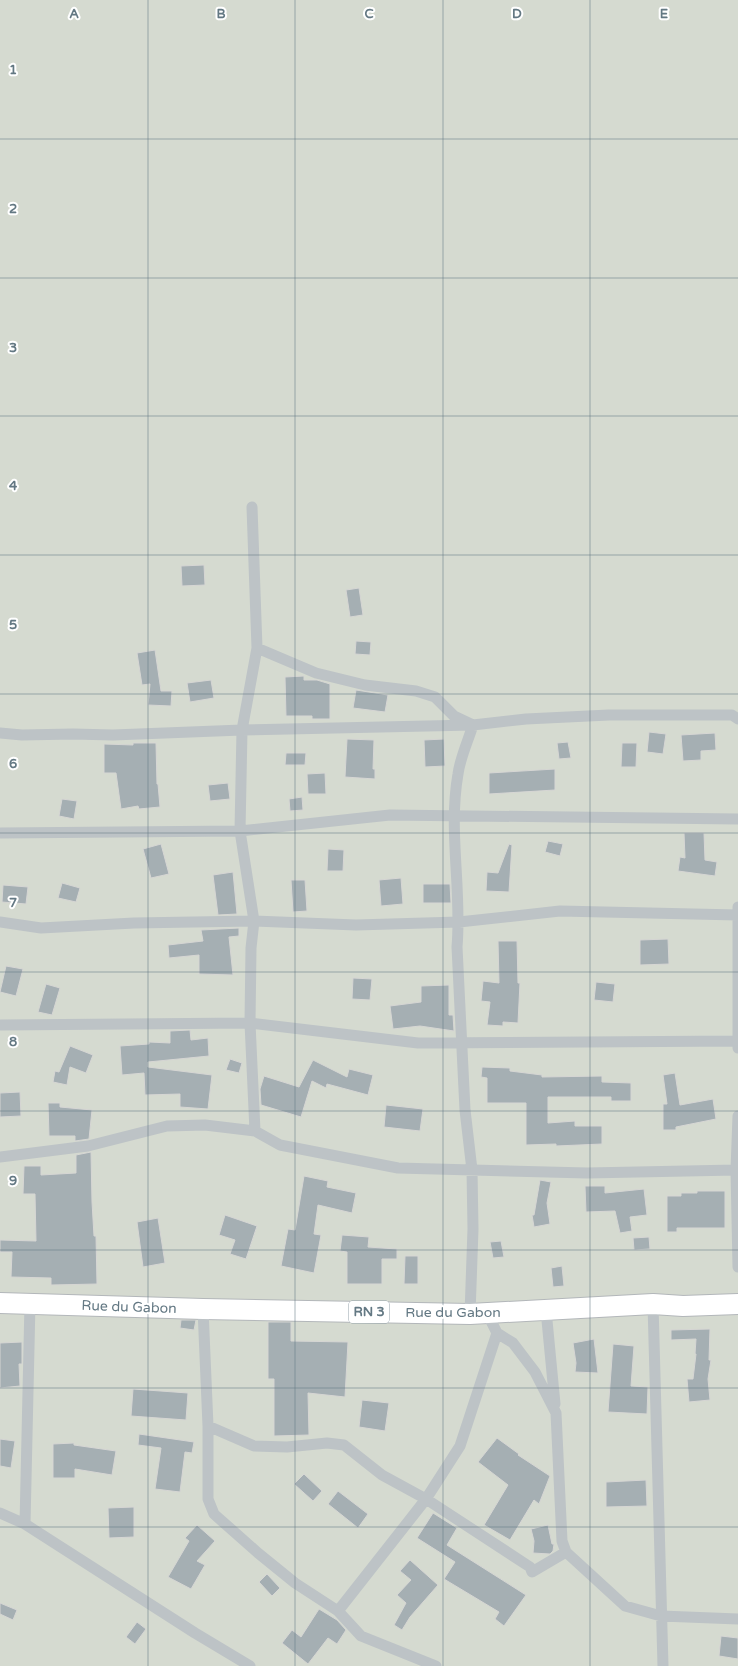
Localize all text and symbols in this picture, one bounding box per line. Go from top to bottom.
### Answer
text: A [69,6,79,22]
text: B [216,6,226,22]
text: C [364,6,374,22]
text: D [512,6,522,22]
text: E [660,6,668,22]
text: 1 [9,62,17,78]
text: 2 [9,201,17,217]
text: 3 [9,340,17,356]
text: 4 [9,478,18,494]
text: 5 [9,617,17,633]
text: 6 [9,756,17,772]
text: 7 [9,895,17,911]
text: 8 [9,1034,17,1050]
text: 9 [9,1173,17,1189]
street label: Rue du Gabon [81,1297,177,1317]
road number: RN 3 [349,1301,389,1323]
street label: Rue du Gabon [405,1304,501,1321]

